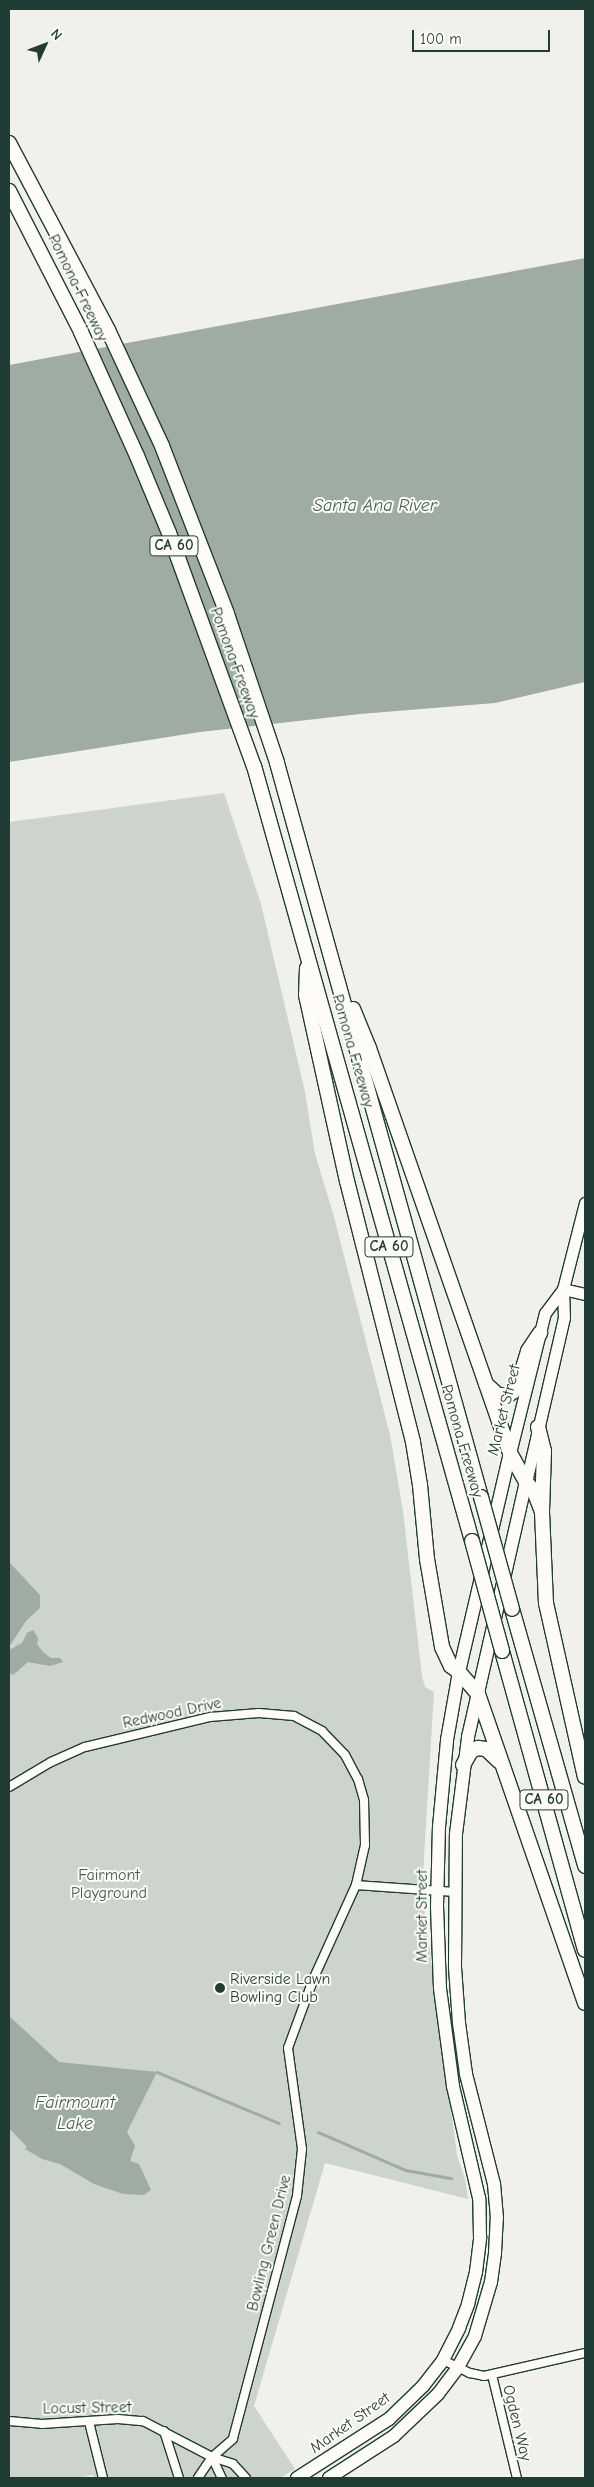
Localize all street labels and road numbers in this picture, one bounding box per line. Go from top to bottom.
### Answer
street label: Pomona Freeway [44,231,112,345]
road number: CA 60 [149,534,199,558]
street label: Pomona Freeway [206,605,264,721]
street label: Pomona Freeway [328,992,378,1110]
road number: CA 60 [364,1234,414,1260]
street label: Market Street [483,1362,525,1458]
street label: Pomona Freeway [437,1382,487,1500]
street label: Redwood Drive [121,1693,223,1733]
road number: CA 60 [519,1788,569,1812]
street label: Market Street [412,1869,432,1963]
street label: Bowling Green Drive [243,2173,295,2313]
street label: Ogden Way [498,2383,536,2463]
street label: Market Street [306,2388,394,2458]
street label: Locust Street [42,2398,132,2418]

